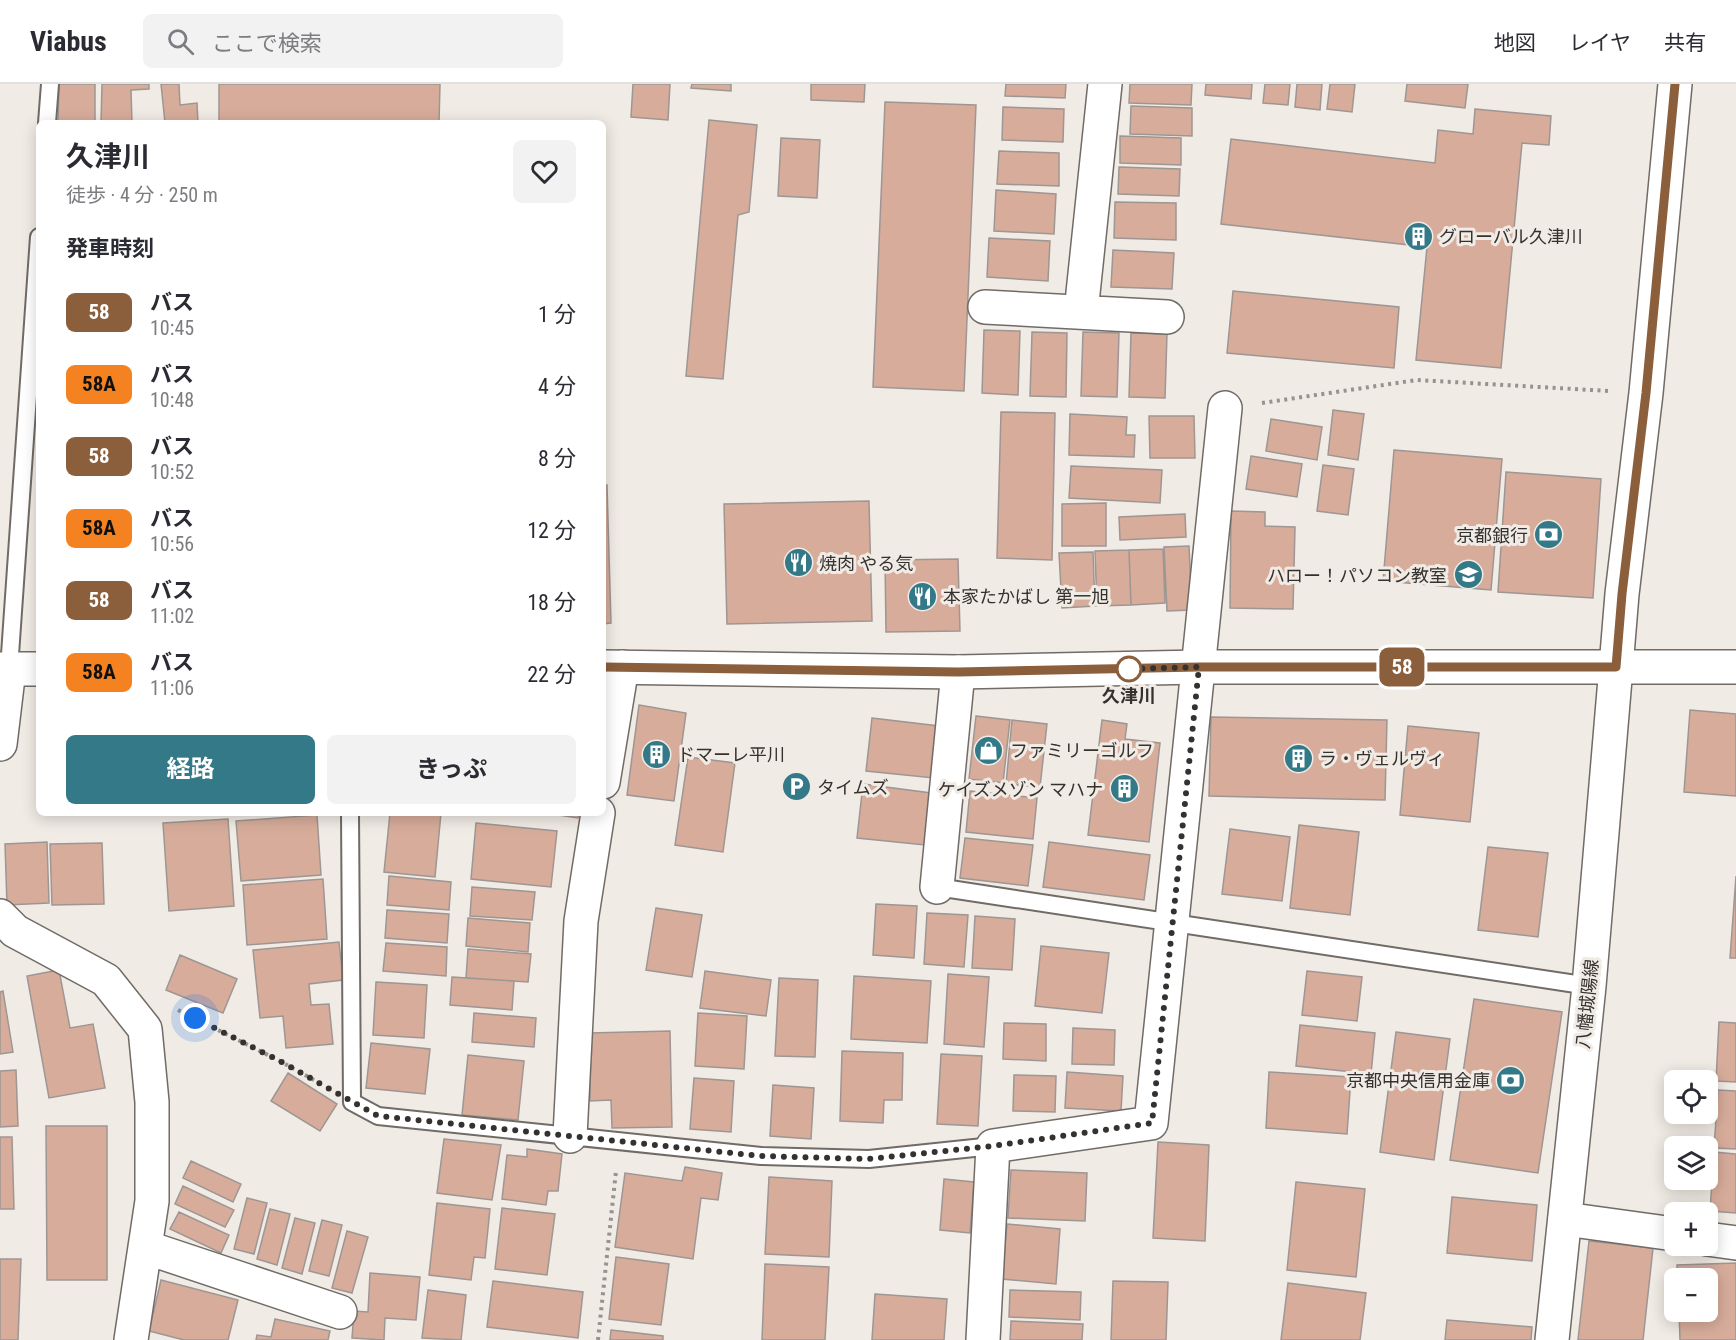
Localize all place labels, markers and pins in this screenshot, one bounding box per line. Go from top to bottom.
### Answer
building icon: グローバル久津川 [1402,220,1434,252]
place label: グローバル久津川 [1439,226,1583,247]
bank icon: 京都銀行 [1533,519,1565,551]
place label: 京都銀行 [1456,525,1528,546]
restaurant icon: 焼肉 やる気 [782,547,814,579]
place label: 焼肉 やる気 [819,553,913,574]
school or university icon: ハロー！パソコン教室 [1452,559,1484,591]
place label: ハロー！パソコン教室 [1267,565,1447,586]
restaurant icon: 本家たかばし 第一旭 [906,580,938,612]
place label: 本家たかばし 第一旭 [943,586,1109,607]
marker: 久津川 [1116,656,1142,682]
place label: 久津川 [1102,685,1156,706]
shop icon: ファミリーゴルフ [973,734,1005,766]
building icon: ドマーレ平川 [640,738,672,770]
place label: ファミリーゴルフ [1010,740,1154,761]
building icon: ラ・ヴェルヴィ [1282,742,1314,774]
place label: ドマーレ平川 [677,744,785,765]
place label: ラ・ヴェルヴィ [1319,748,1445,769]
parking icon: タイムズ [780,771,812,803]
building icon: ケイズメゾン マハナ [1108,773,1140,805]
place label: タイムズ [817,777,889,798]
place label: ケイズメゾン マハナ [938,779,1103,800]
bank icon: 京都中央信用金庫 [1495,1064,1527,1096]
place label: 京都中央信用金庫 [1346,1070,1490,1091]

